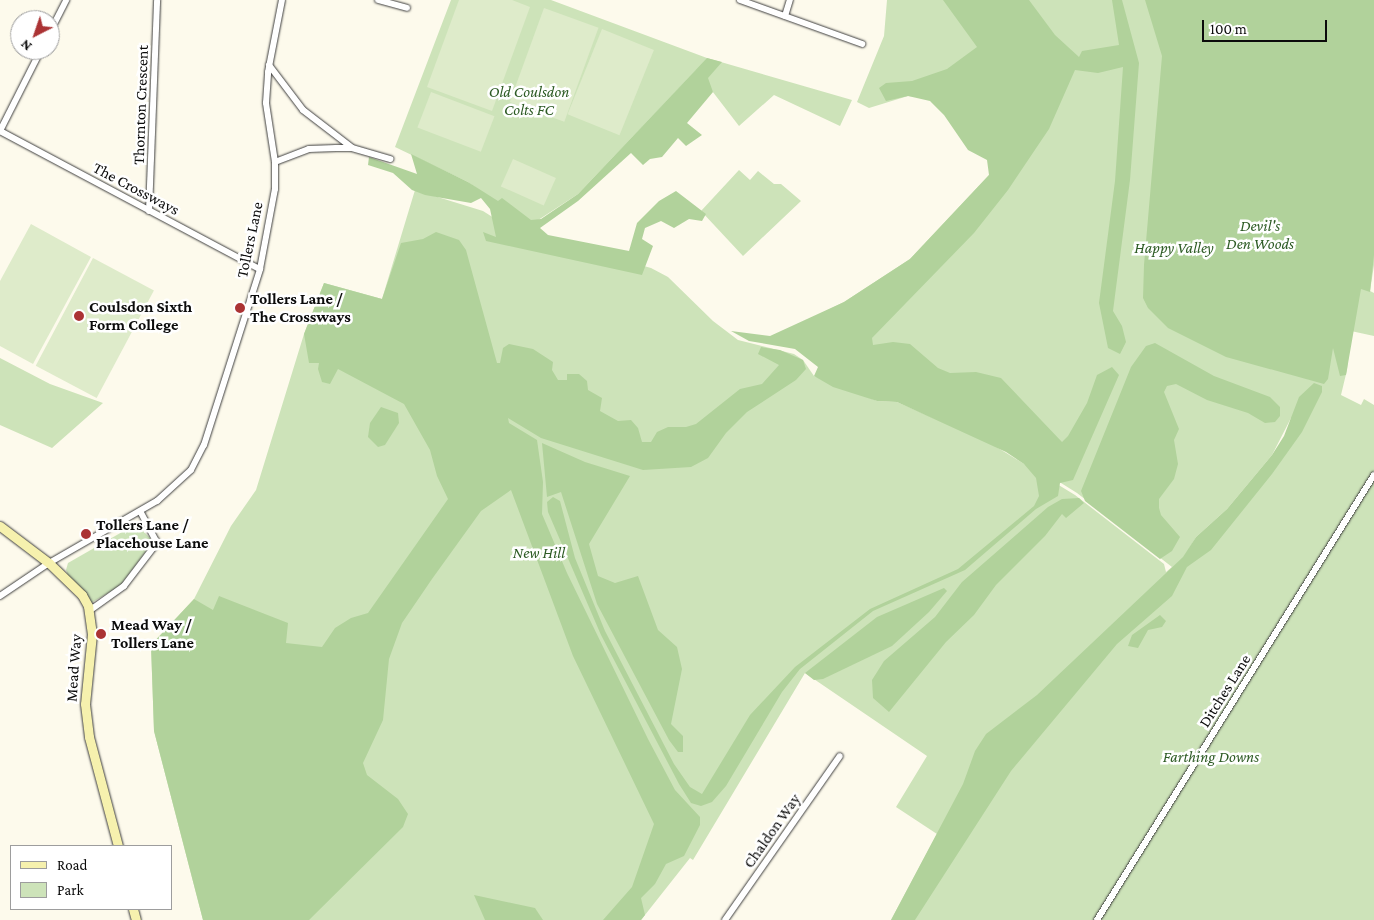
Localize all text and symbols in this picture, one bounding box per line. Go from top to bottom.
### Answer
north arrow [10,10,60,60]
scale bar [1204,10,1329,42]
text: 100 m [1210,21,1247,37]
text: N [17,36,35,55]
street label: Thornton Crescent [129,45,153,165]
park label: Old Coulsdon Colts FC [489,82,569,120]
street label: The Crossways [90,158,182,220]
street label: Tollers Lane [233,200,267,280]
park label: Devil's Den Woods [1226,216,1294,254]
park label: Happy Valley [1134,238,1214,258]
place label: Tollers Lane / The Crossways [250,289,351,327]
place label: Coulsdon Sixth Form College [89,297,192,335]
marker: Tollers Lane / The Crossways [234,302,246,314]
marker: Coulsdon Sixth Form College [73,310,85,322]
place label: Tollers Lane / Placehouse Lane [96,515,209,553]
marker: Tollers Lane / Placehouse Lane [80,528,92,540]
park label: New Hill [513,543,565,563]
place label: Mead Way / Tollers Lane [111,615,194,653]
marker: Mead Way / Tollers Lane [95,628,107,640]
street label: Mead Way [62,634,86,702]
street label: Ditches Lane [1195,651,1255,731]
park label: Farthing Downs [1163,747,1259,767]
street label: Chaldon Way [739,790,805,872]
legend [10,845,172,910]
text: Road [57,857,87,873]
text: Park [57,882,84,898]

